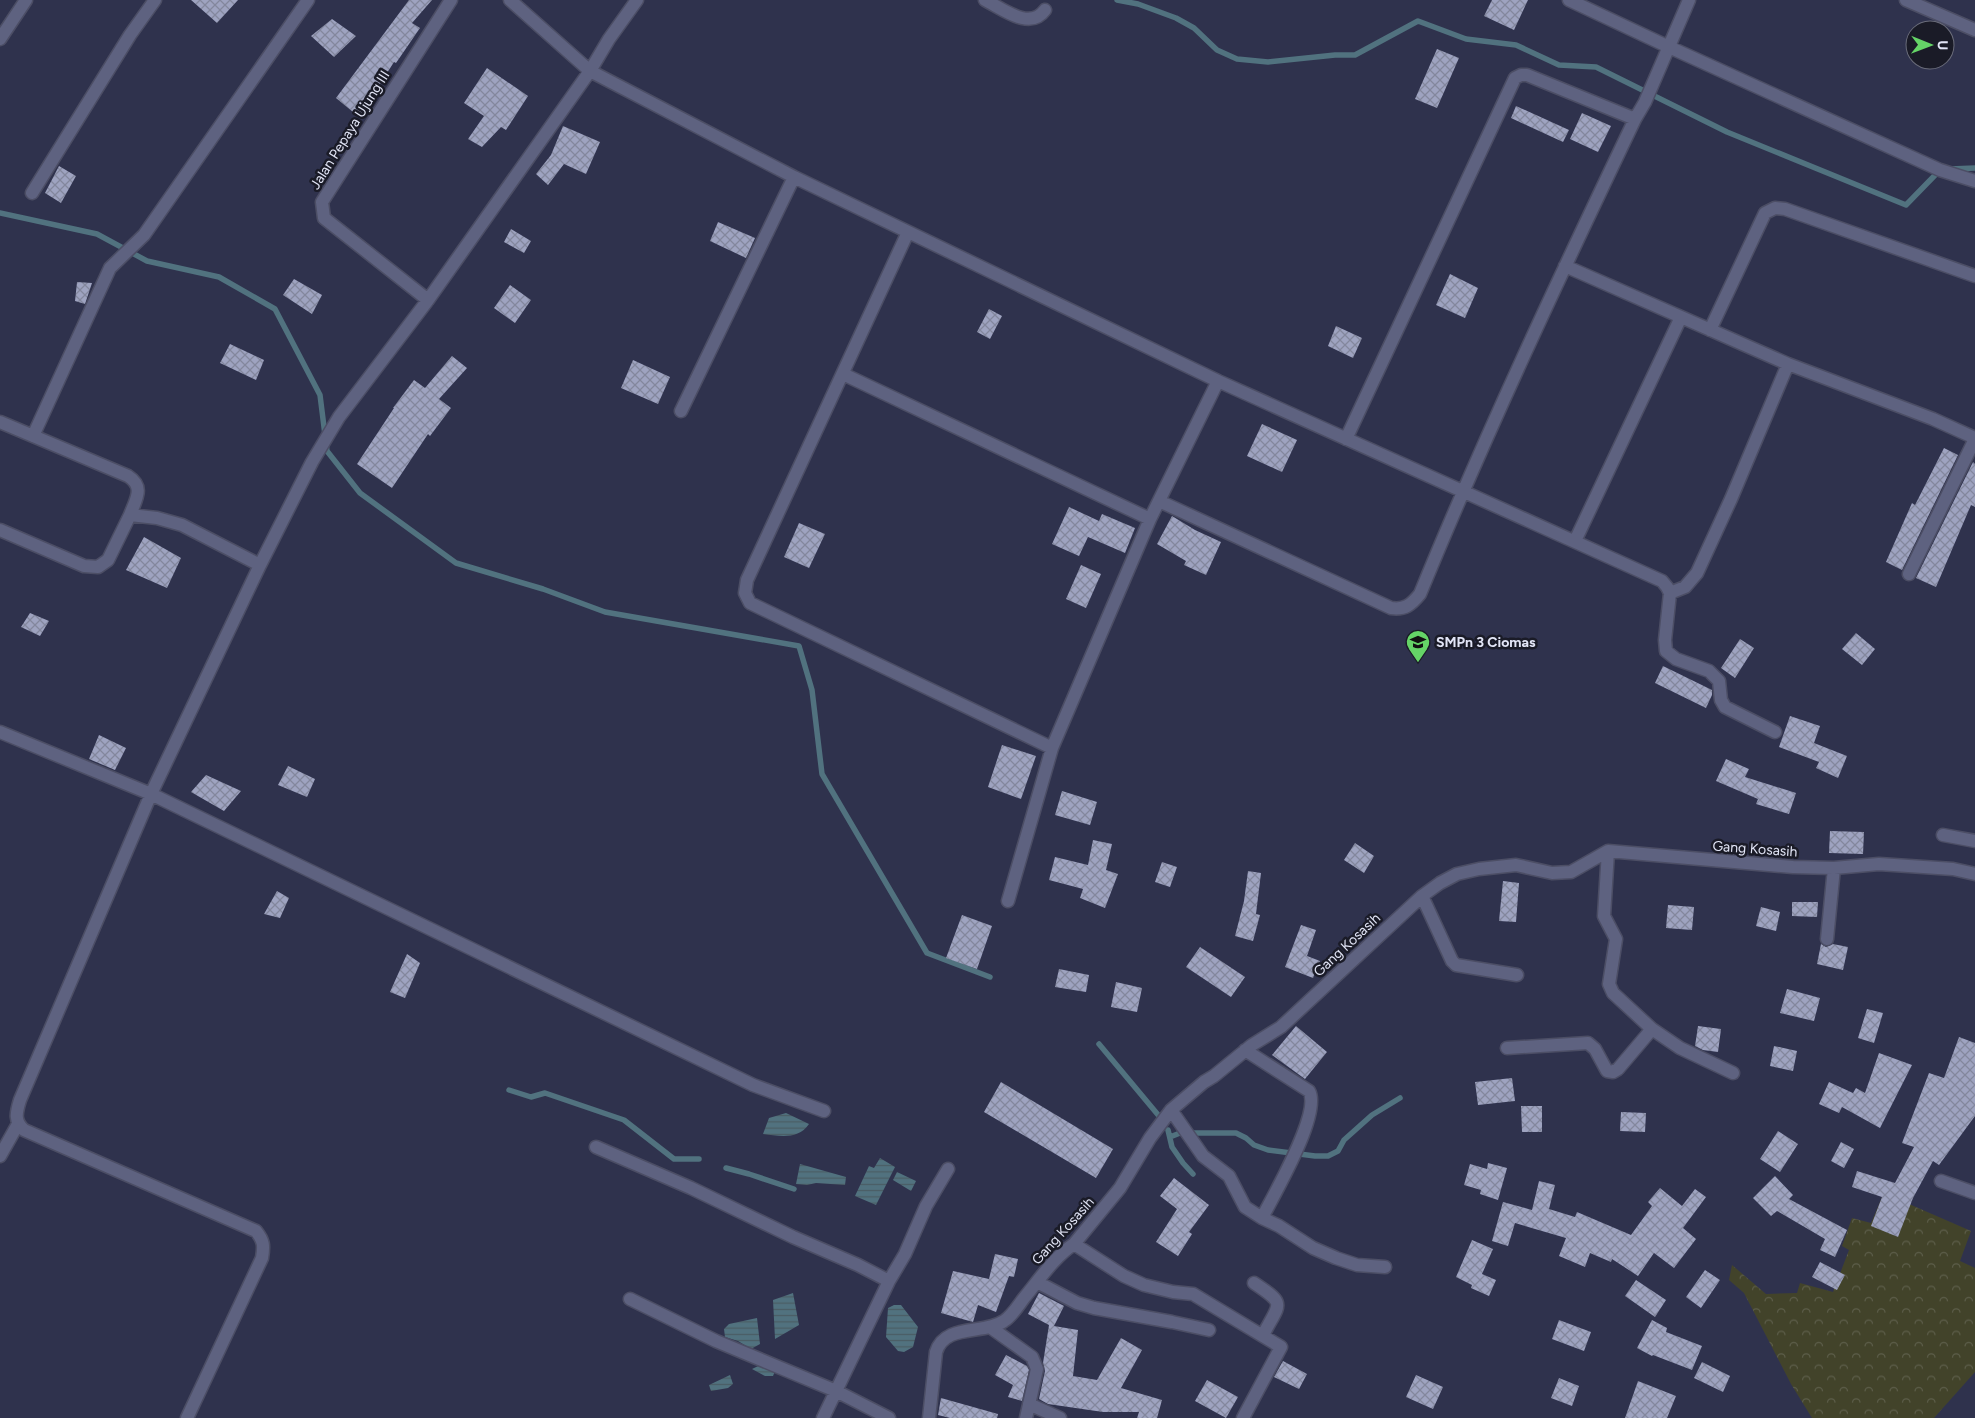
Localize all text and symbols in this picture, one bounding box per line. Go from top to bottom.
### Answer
north arrow [1905,20,1955,70]
text: U [1934,40,1951,50]
street label: Jalan Pepaya Ujung III [307,67,393,193]
school or university icon: SMPn 3 Ciomas [1405,629,1431,663]
place label: SMPn 3 Ciomas [1436,634,1536,651]
street label: Gang Kosasih [1712,838,1798,860]
street label: Gang Kosasih [1310,910,1384,980]
street label: Gang Kosasih [1028,1194,1098,1268]

